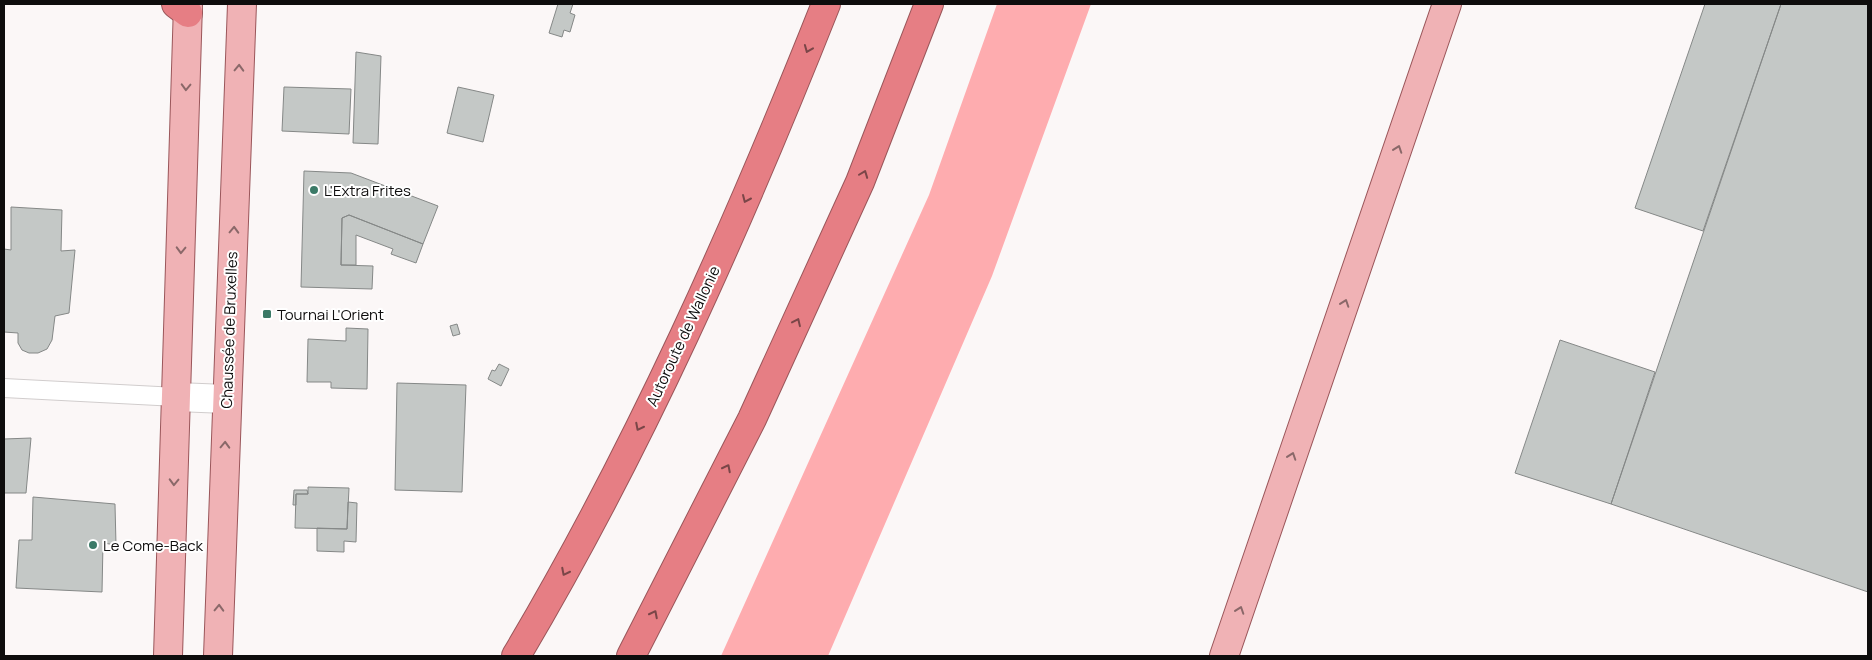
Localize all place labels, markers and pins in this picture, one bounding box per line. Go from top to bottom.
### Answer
place label: L'Extra Frites [324,180,411,201]
marker: L'Extra Frites [308,184,320,196]
place label: Tournai L'Orient [277,304,384,325]
marker: Tournai L'Orient [261,308,273,320]
place label: Le Come-Back [103,535,204,556]
marker: Le Come-Back [87,539,99,551]

